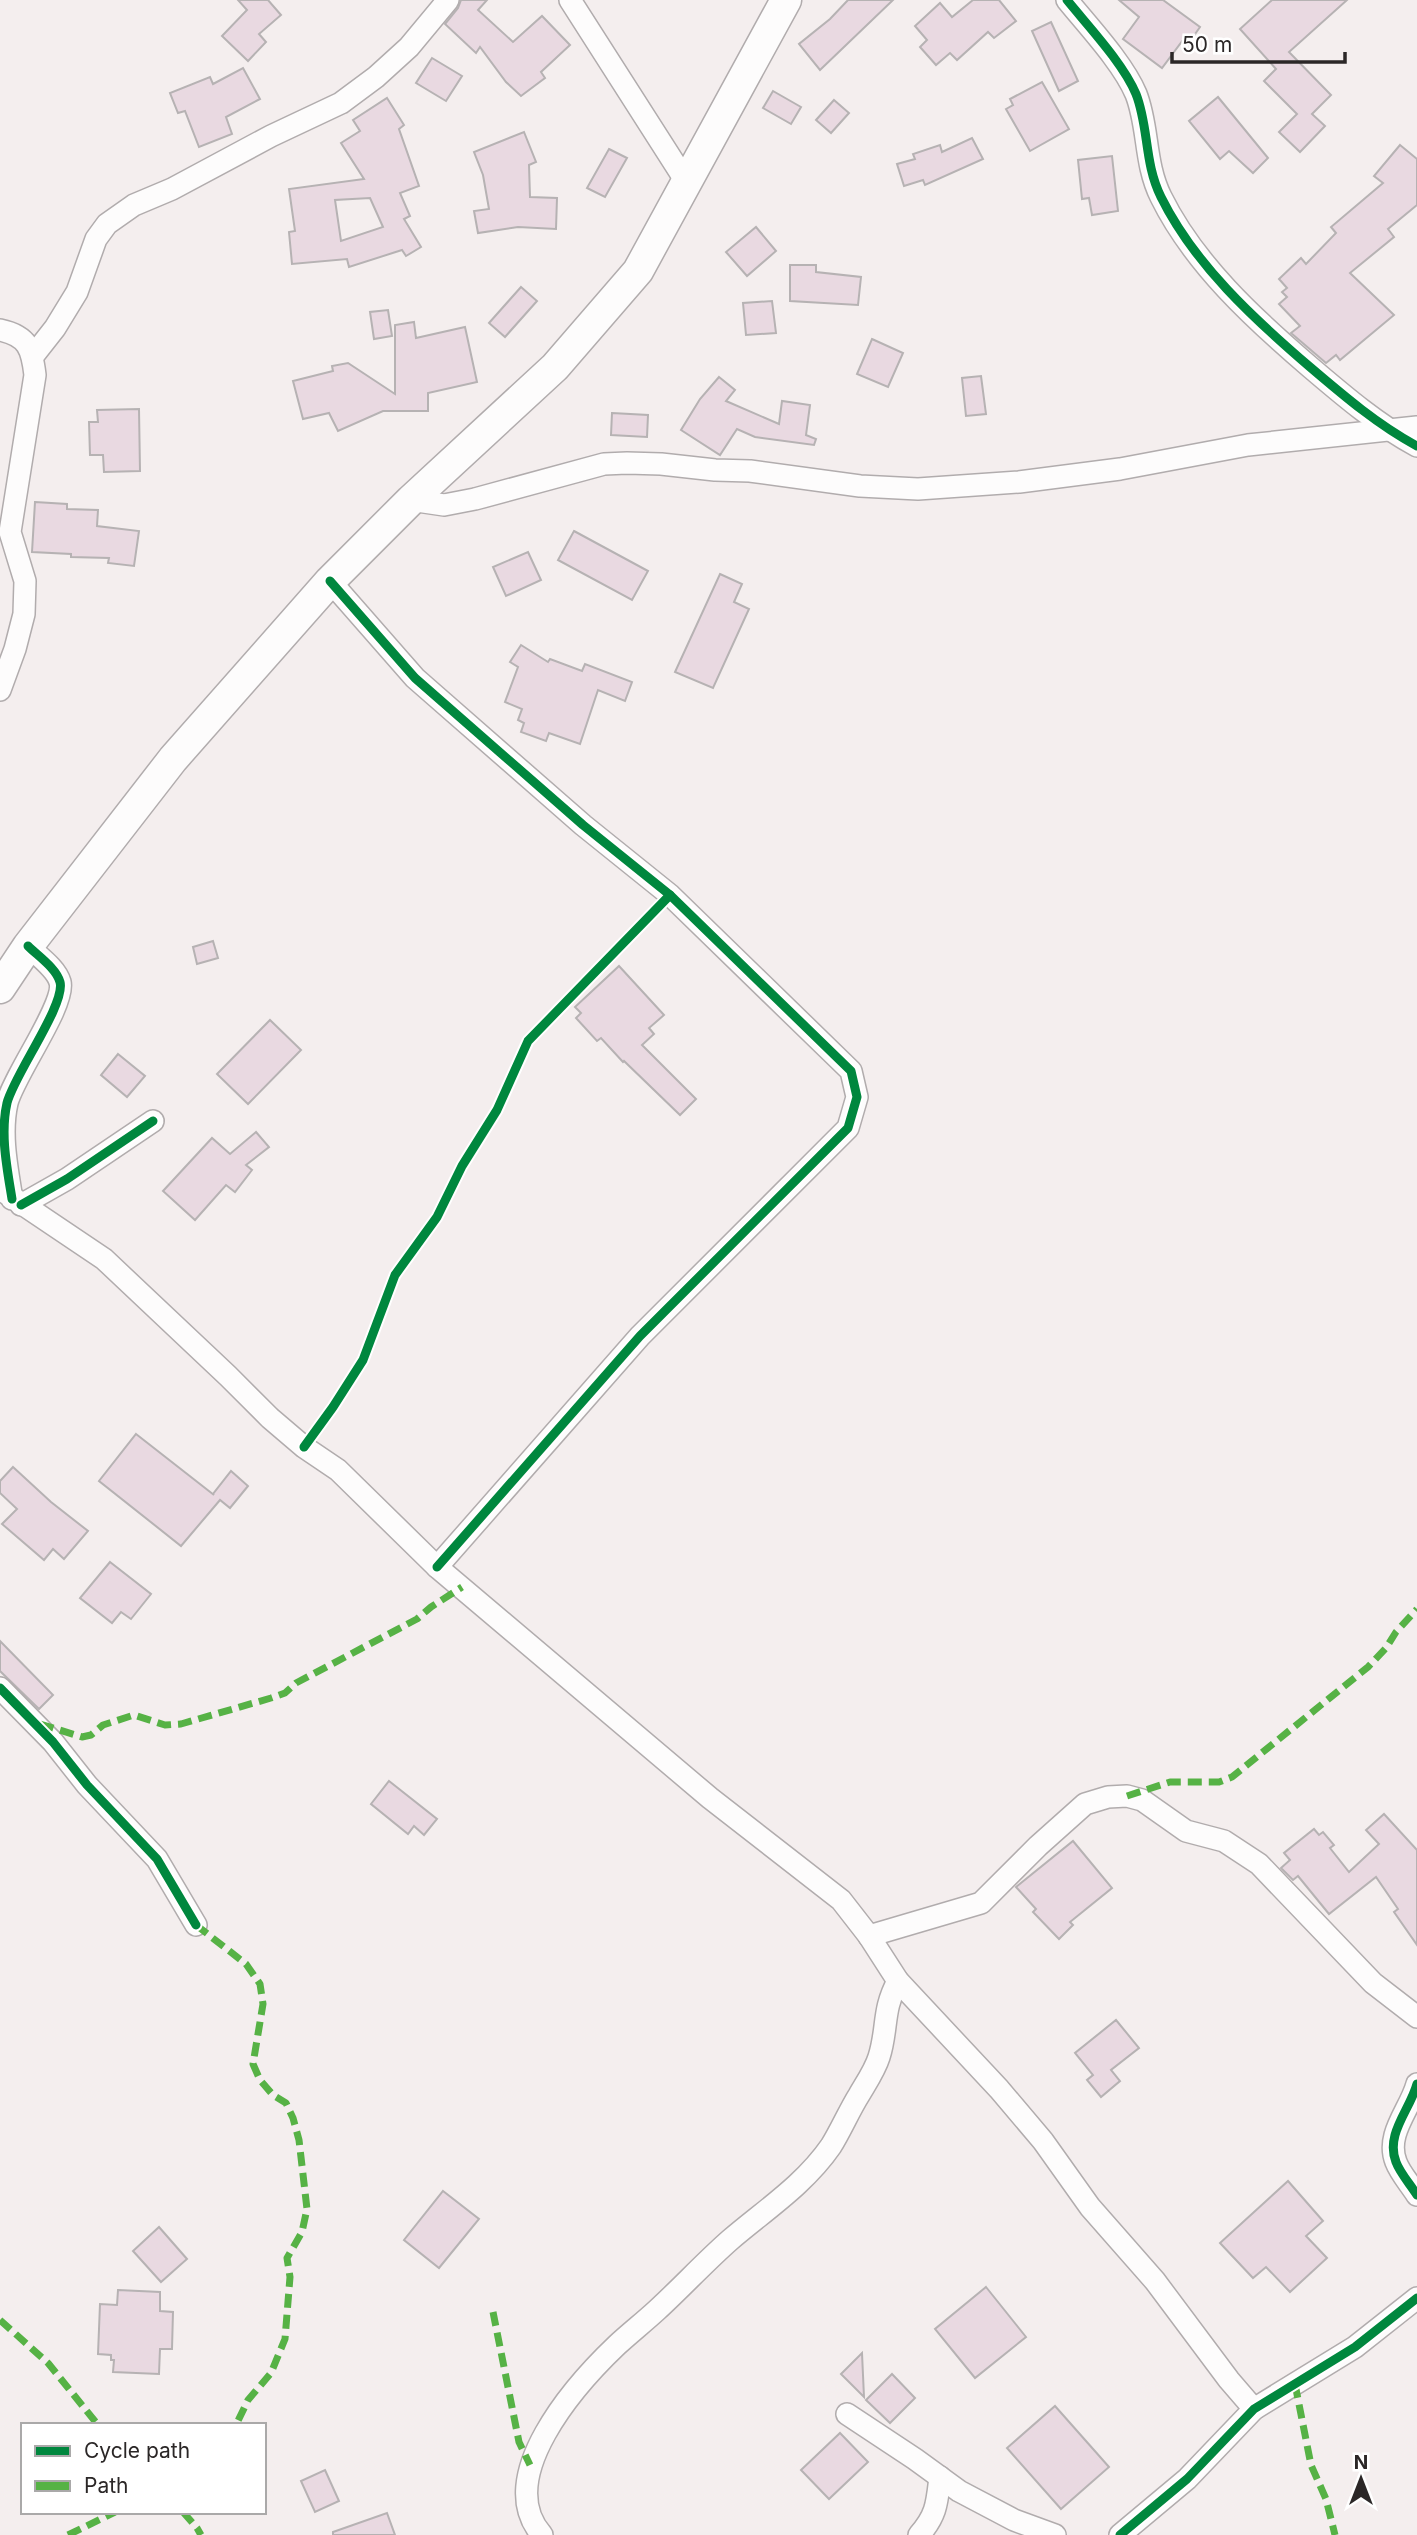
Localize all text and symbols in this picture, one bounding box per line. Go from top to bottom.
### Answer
scale bar [1172,21,1345,65]
text: 50 m [1182,32,1232,57]
legend [21,2423,266,2514]
text: Cycle path [84,2438,190,2463]
north arrow [1326,2444,1396,2514]
text: N [1354,2451,1368,2474]
text: Path [84,2473,129,2498]

